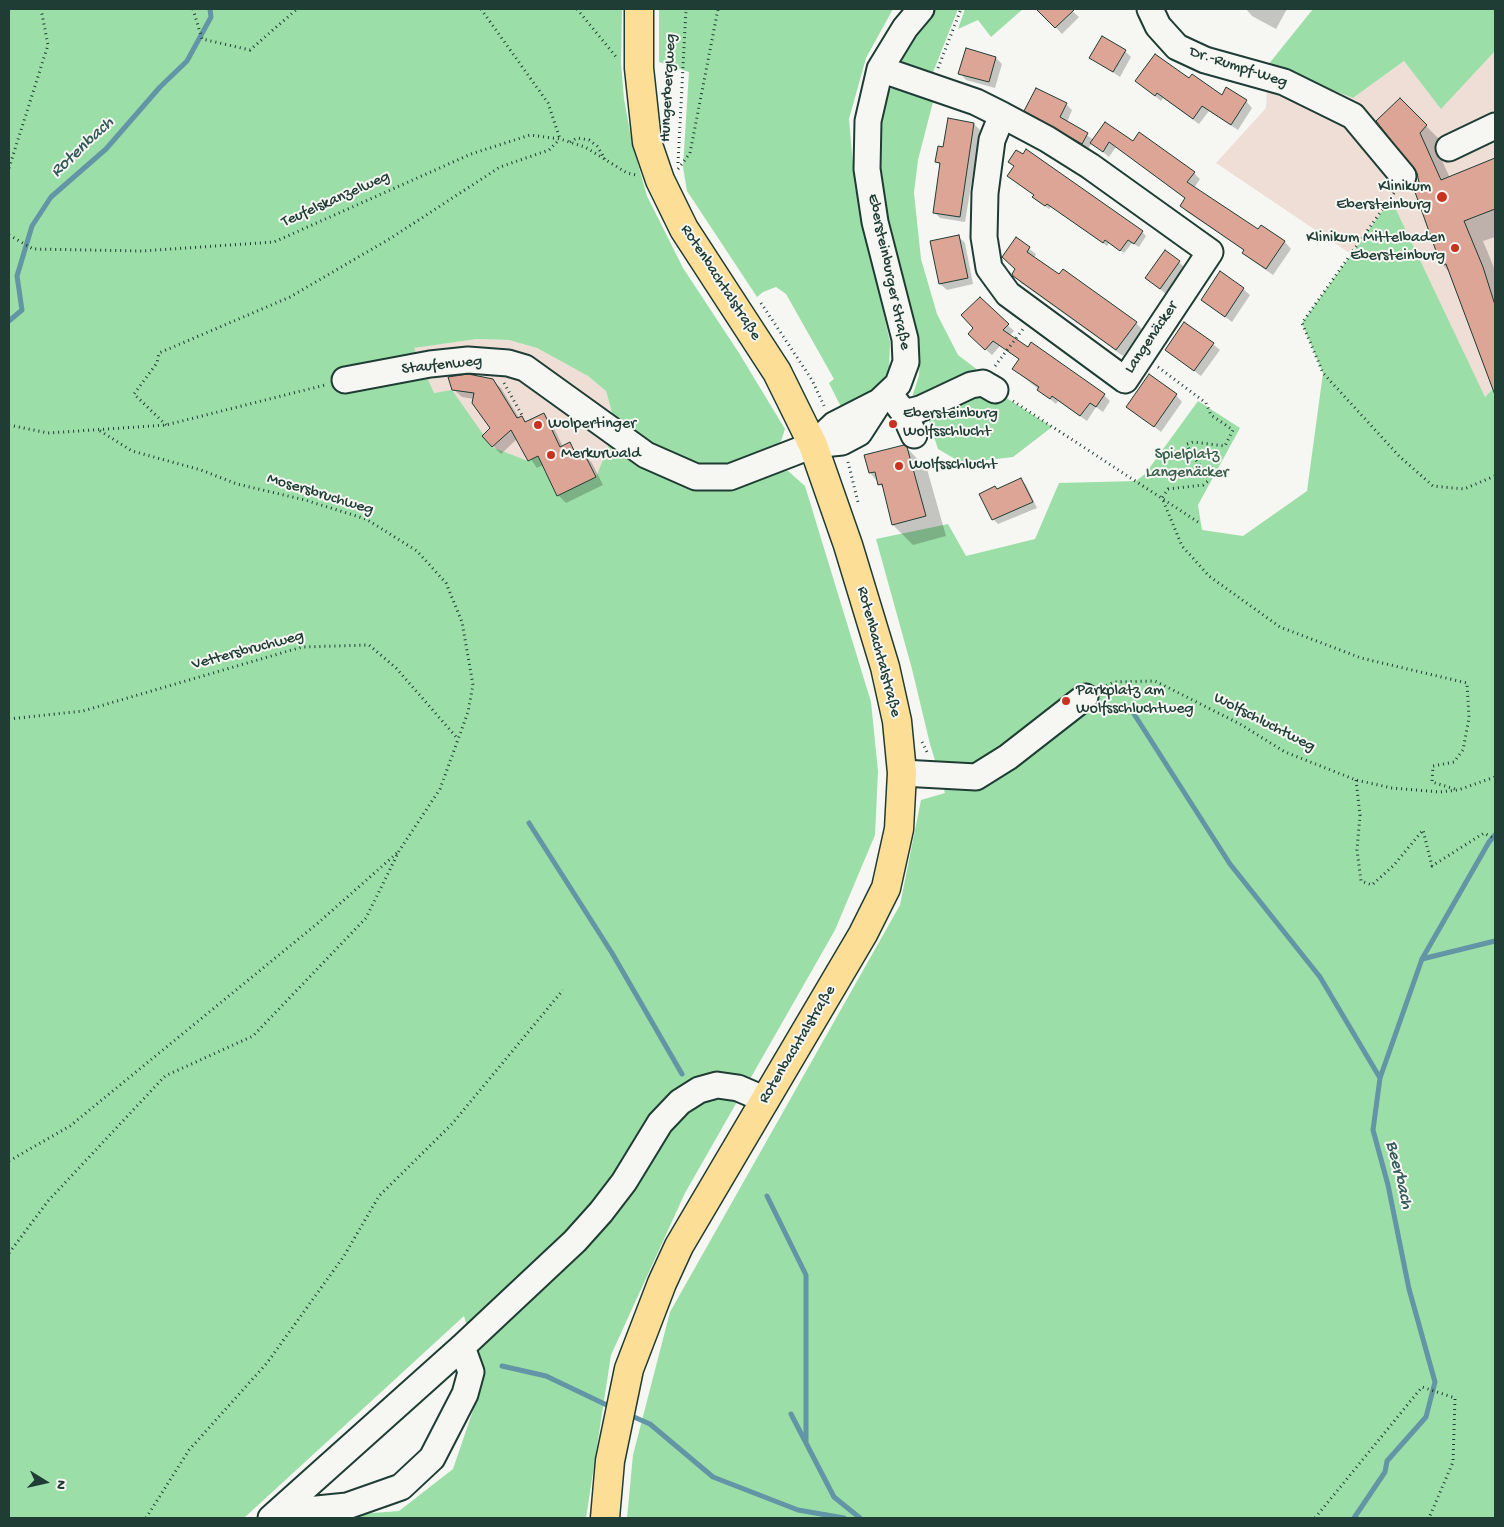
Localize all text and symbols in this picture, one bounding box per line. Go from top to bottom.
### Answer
street label: Hungerbergweg [657,33,681,143]
street label: Dr.-Rumpf-Weg [1186,43,1290,93]
water label: Rotenbach [47,113,119,183]
street label: Teufelskanzelweg [279,167,393,233]
place label: Klinikum Ebersteinburg [1336,178,1431,216]
marker: Klinikum Ebersteinburg [1435,190,1449,204]
street label: Ebersteinburger Straße [862,192,914,352]
street label: Rotenbachtalstraße [675,221,765,345]
place label: Klinikum Mittelbaden Ebersteinburg [1306,229,1445,267]
marker: Klinikum Mittelbaden Ebersteinburg [1449,242,1461,254]
street label: Langenäcker [1121,298,1183,378]
street label: Staufenweg [401,352,483,380]
place label: Ebersteinburg Wolfsschlucht [903,405,998,443]
place label: Wolpertinger [548,415,636,435]
marker: Ebersteinburg Wolfsschlucht [887,418,899,430]
marker: Wolpertinger [532,419,544,431]
place label: Merkurwald [561,445,641,465]
park label: Spielplatz Langenäcker [1146,446,1228,484]
marker: Merkurwald [545,449,557,461]
place label: Wolfsschlucht [909,456,997,476]
marker: Wolfsschlucht [893,460,905,472]
street label: Mosersbruchweg [264,470,376,520]
street label: Rotenbachtalstraße [851,585,905,719]
street label: Vettersbruchweg [190,627,306,675]
place label: Parkplatz am Wolfsschluchtweg [1076,682,1193,720]
street label: Wolfschluchtweg [1210,689,1318,757]
marker: Parkplatz am Wolfsschluchtweg [1060,695,1072,707]
street label: Rotenbachtalstraße [755,982,841,1108]
water label: Beerbach [1379,1139,1417,1211]
north arrow [20,1457,70,1507]
text: N [51,1479,69,1491]

